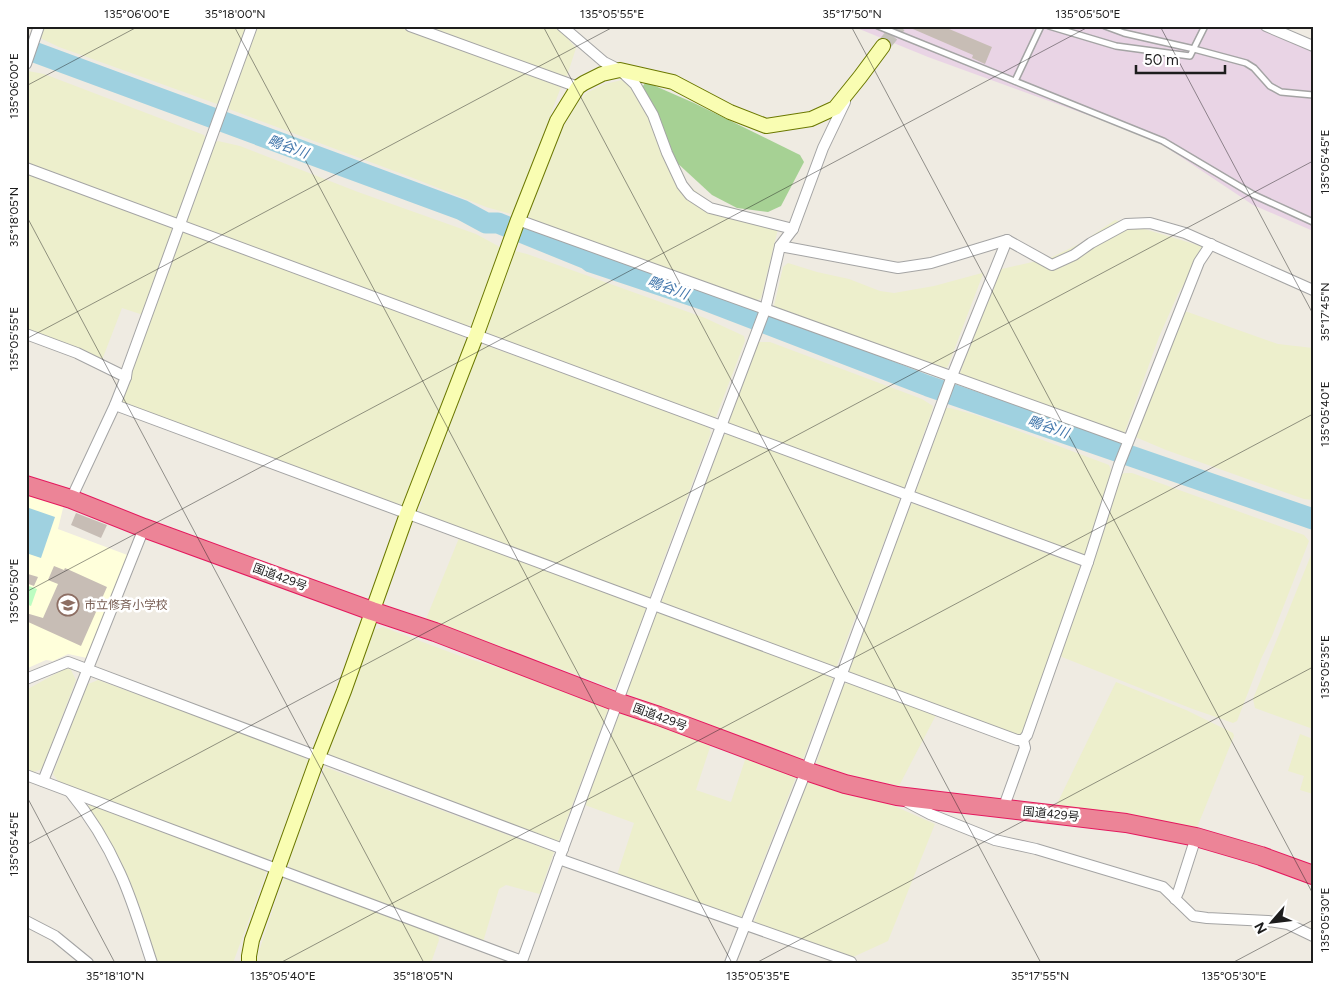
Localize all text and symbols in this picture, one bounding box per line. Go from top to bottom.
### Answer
text: 135°06'00"E [104,7,170,21]
text: 35°18'00"N [204,7,266,21]
text: 135°05'55"E [580,7,644,21]
text: 35°17'50"N [822,7,882,21]
text: 135°05'50"E [1055,7,1121,21]
scale bar [1136,42,1225,74]
text: 50 m [1144,51,1179,69]
text: 135°06'00"E [7,53,21,119]
text: 135°05'45"E [1318,129,1332,195]
water label: 鴫谷川 [265,132,313,163]
text: 35°18'05"N [7,187,21,247]
water label: 鴫谷川 [645,273,693,304]
text: 35°17'45"N [1318,282,1332,342]
text: 135°05'55"E [7,307,21,371]
text: 135°05'40"E [1318,381,1332,447]
water label: 鴫谷川 [1025,412,1073,443]
text: 135°05'50"E [7,558,21,624]
street label: 国道429号 [251,561,309,593]
school or university icon: 市立修斉小学校 [56,593,80,617]
place label: 市立修斉小学校 [84,598,168,612]
text: 135°05'35"E [1318,635,1332,699]
street label: 国道429号 [631,701,689,733]
street label: 国道429号 [1022,804,1080,824]
text: 135°05'45"E [7,811,21,877]
text: 135°05'30"E [1318,888,1332,952]
north arrow [1246,896,1296,946]
text: N [1251,919,1271,937]
text: 35°18'10"N [86,969,144,983]
text: 135°05'40"E [250,969,316,983]
text: 35°18'05"N [393,969,453,983]
text: 135°05'35"E [726,969,790,983]
text: 35°17'55"N [1011,969,1069,983]
text: 135°05'30"E [1202,969,1266,983]

